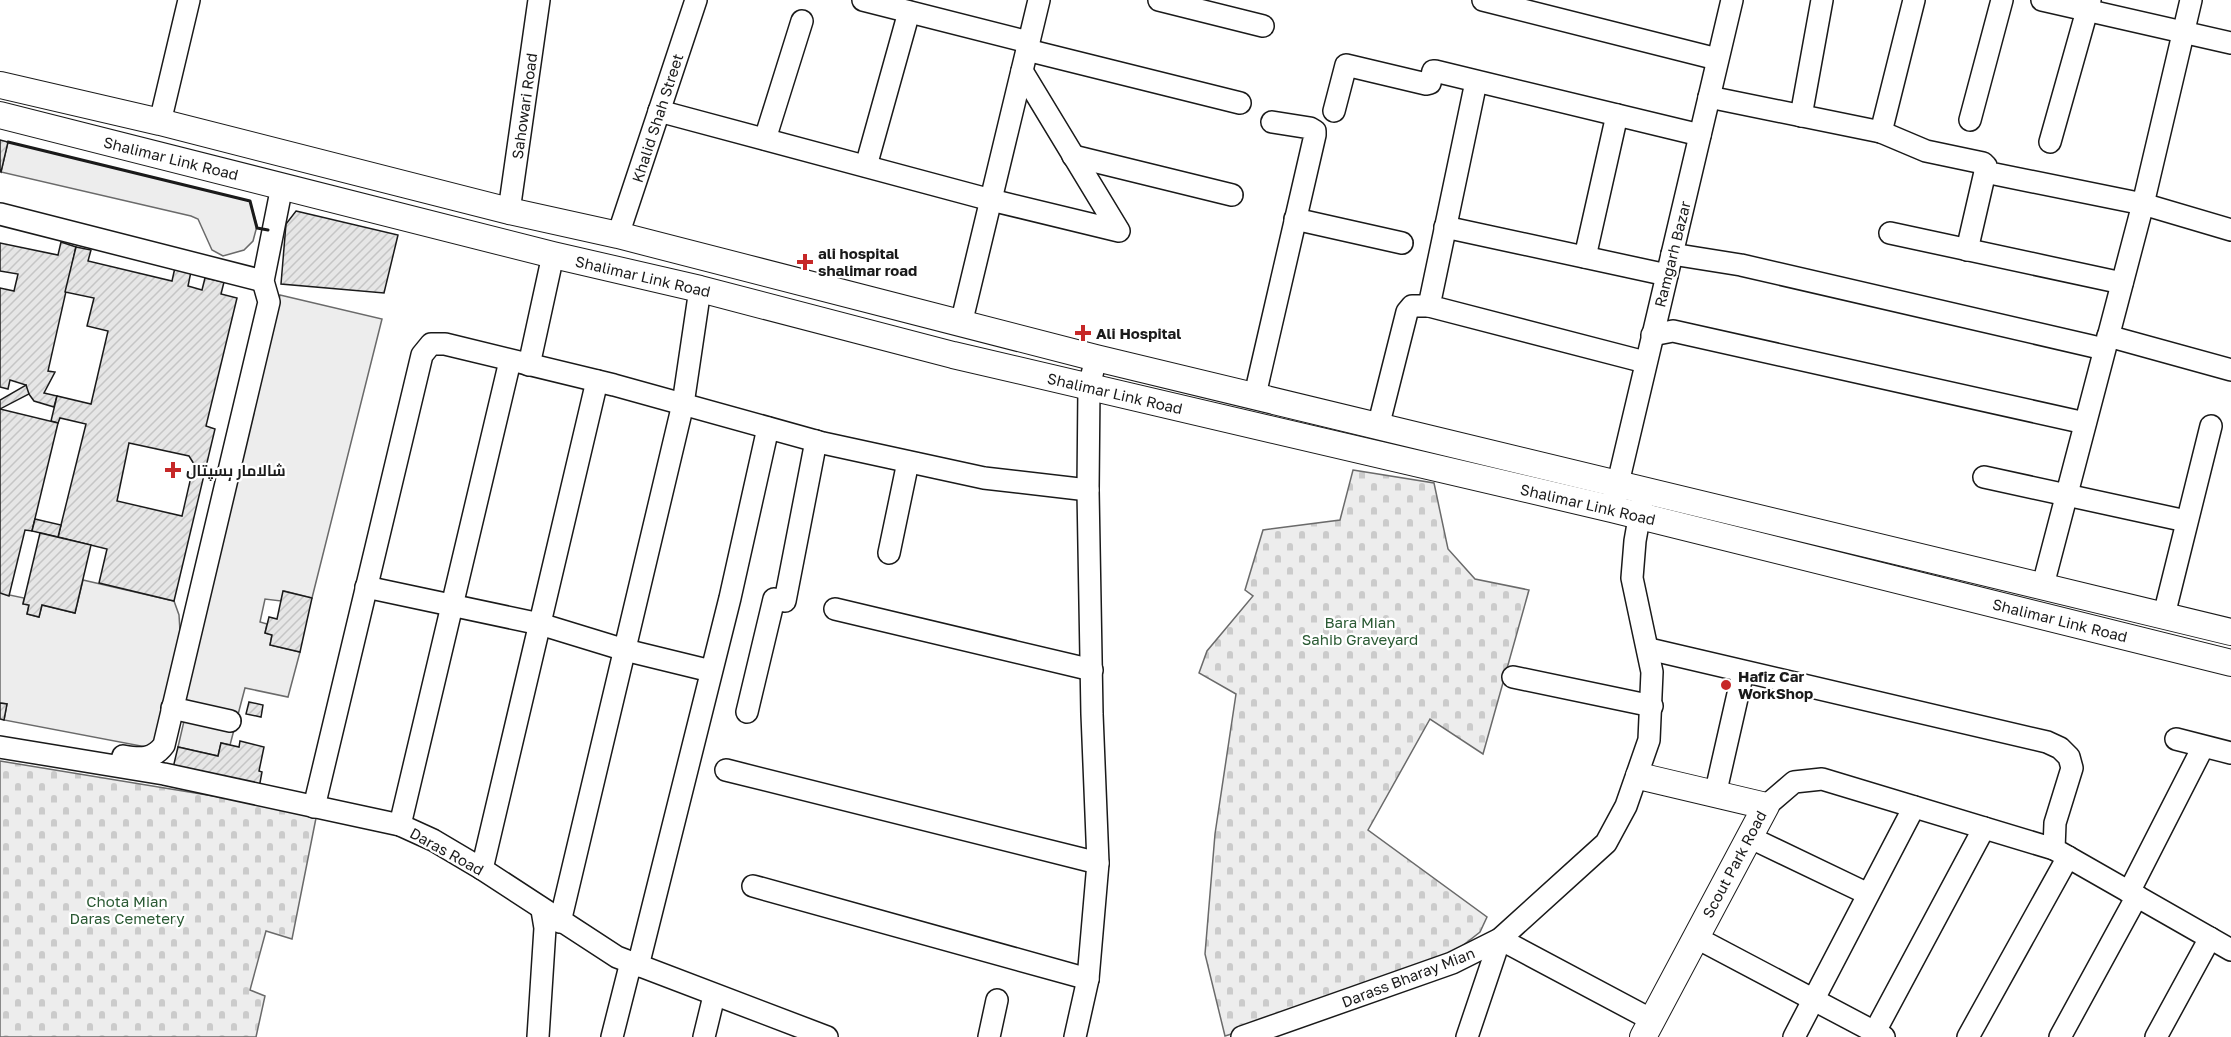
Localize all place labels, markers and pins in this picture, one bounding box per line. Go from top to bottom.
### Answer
place label: ali hospital shalimar road [818,244,917,279]
marker: ali hospital shalimar road [796,253,814,271]
marker: Ali Hospital [1074,324,1092,342]
place label: Ali Hospital [1096,324,1181,342]
marker: شالامار ہسپتال [164,461,182,479]
place label: شالامار ہسپتال [186,461,286,481]
place label: Hafiz Car WorkShop [1738,667,1813,702]
marker: Hafiz Car WorkShop [1719,678,1733,692]

